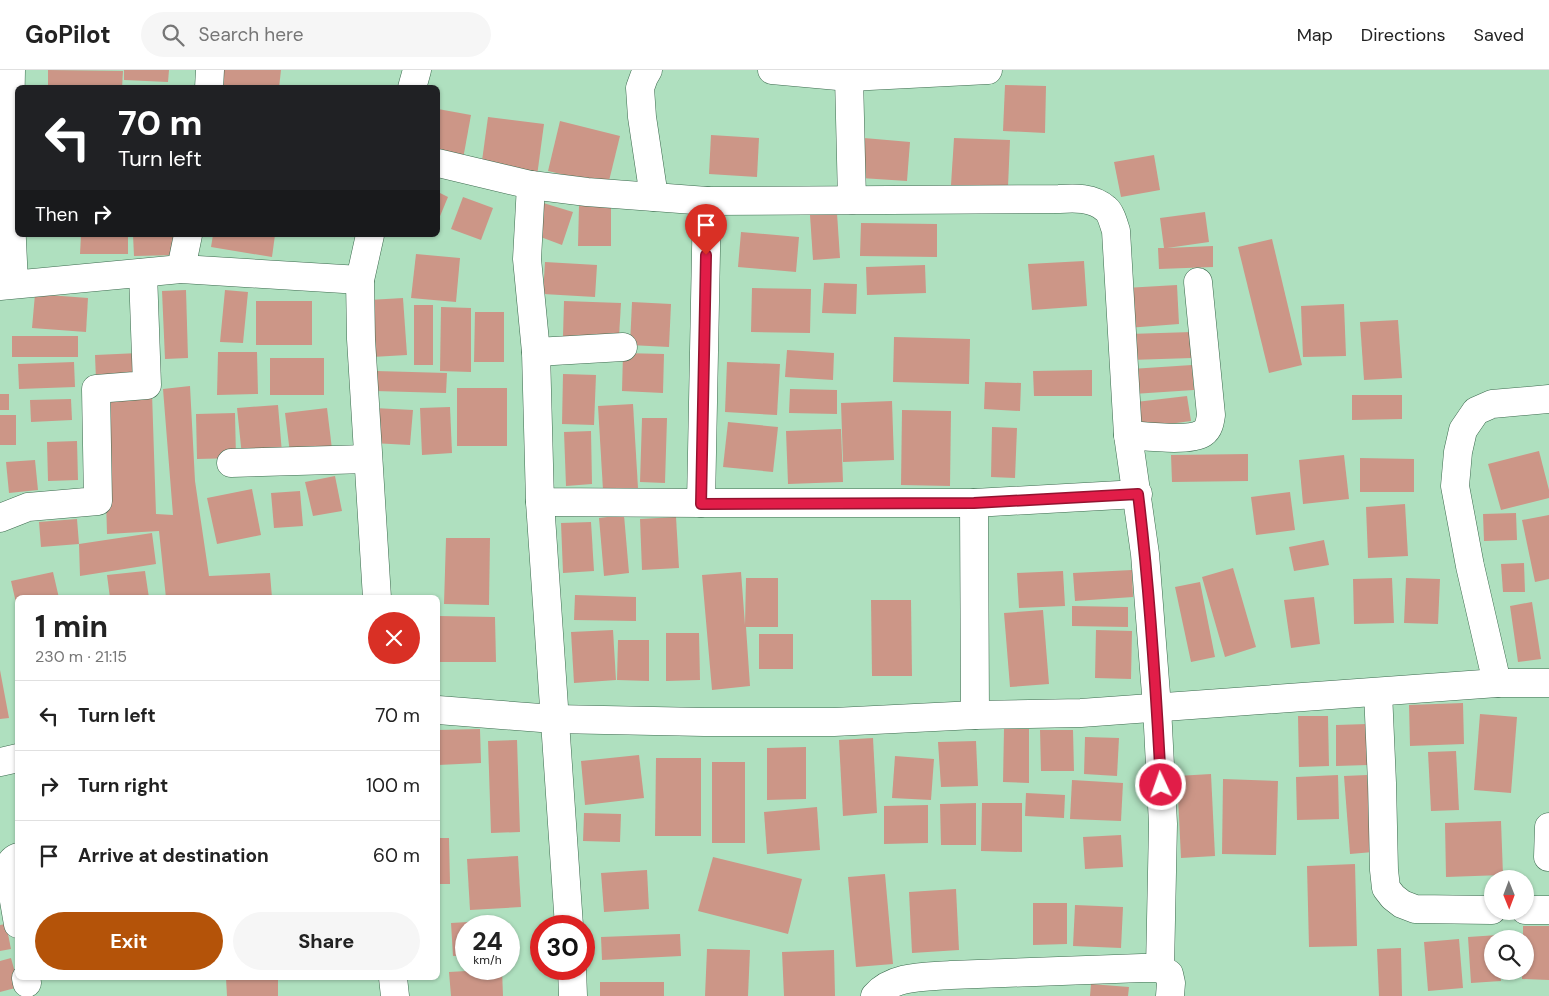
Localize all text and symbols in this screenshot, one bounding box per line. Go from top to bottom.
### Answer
search box [141,12,491,57]
text: GoPilot [25,19,111,50]
icon: search [159,21,187,49]
text: Search here [199,22,303,47]
text: Map [1297,23,1333,47]
text: Directions [1361,23,1446,47]
text: Saved [1474,23,1524,47]
text: 70 m [118,100,202,146]
icon: left [35,105,100,170]
text: Turn left [118,144,202,173]
icon: right [88,200,116,228]
text: Then [35,202,78,227]
pin [685,204,727,255]
icon: arrive [692,211,720,239]
text: 1 min [35,607,108,646]
button: close [368,612,420,664]
text: 230 m · 21:15 [35,646,127,667]
icon: left [35,702,63,730]
text: Turn left [78,703,156,728]
text: 70 m [375,703,420,728]
position arrow [1134,758,1186,810]
icon: right [35,772,63,800]
text: Turn right [78,773,168,798]
text: 100 m [366,773,420,798]
icon: arrive [35,842,63,870]
text: Arrive at destination [78,843,269,868]
text: 60 m [373,843,420,868]
north arrow [1484,870,1534,920]
map controls [1484,870,1534,980]
button: Exit [35,912,223,970]
button: Share [233,912,420,970]
speed limit sign: 30 [530,915,595,980]
text: 24 [472,925,503,958]
button: search [1484,930,1534,980]
text: km/h [473,952,502,968]

